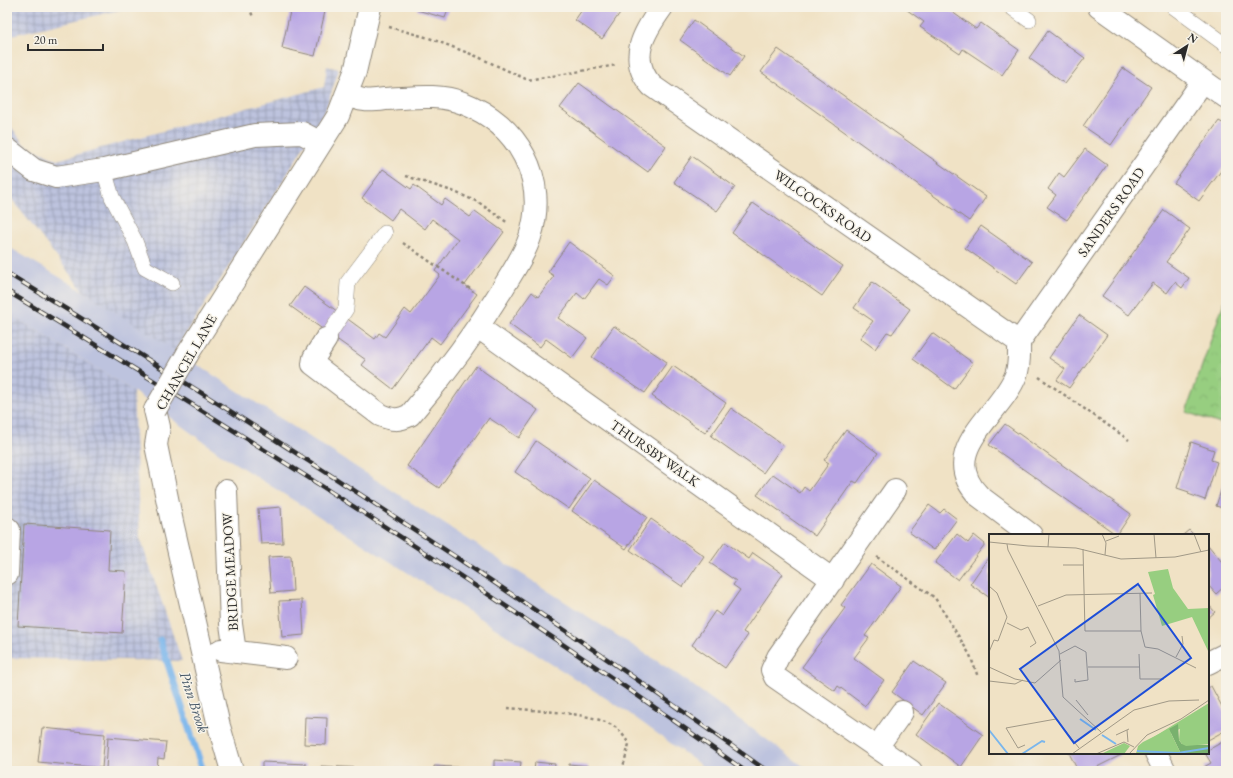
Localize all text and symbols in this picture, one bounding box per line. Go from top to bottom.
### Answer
scale bar [28,26,103,52]
north arrow [1167,26,1207,66]
text: N [1185,30,1201,46]
text: 20 m [34,32,58,48]
street label: SANDERS ROAD [1073,163,1149,260]
street label: WILCOCKS ROAD [770,165,876,247]
street label: CHANCEL LANE [151,311,221,413]
street label: THURSBY WALK [607,416,703,491]
street label: BRIDGE MEADOW [218,511,242,631]
inset map [989,534,1209,754]
water label: Pinn Brook [176,669,213,735]

